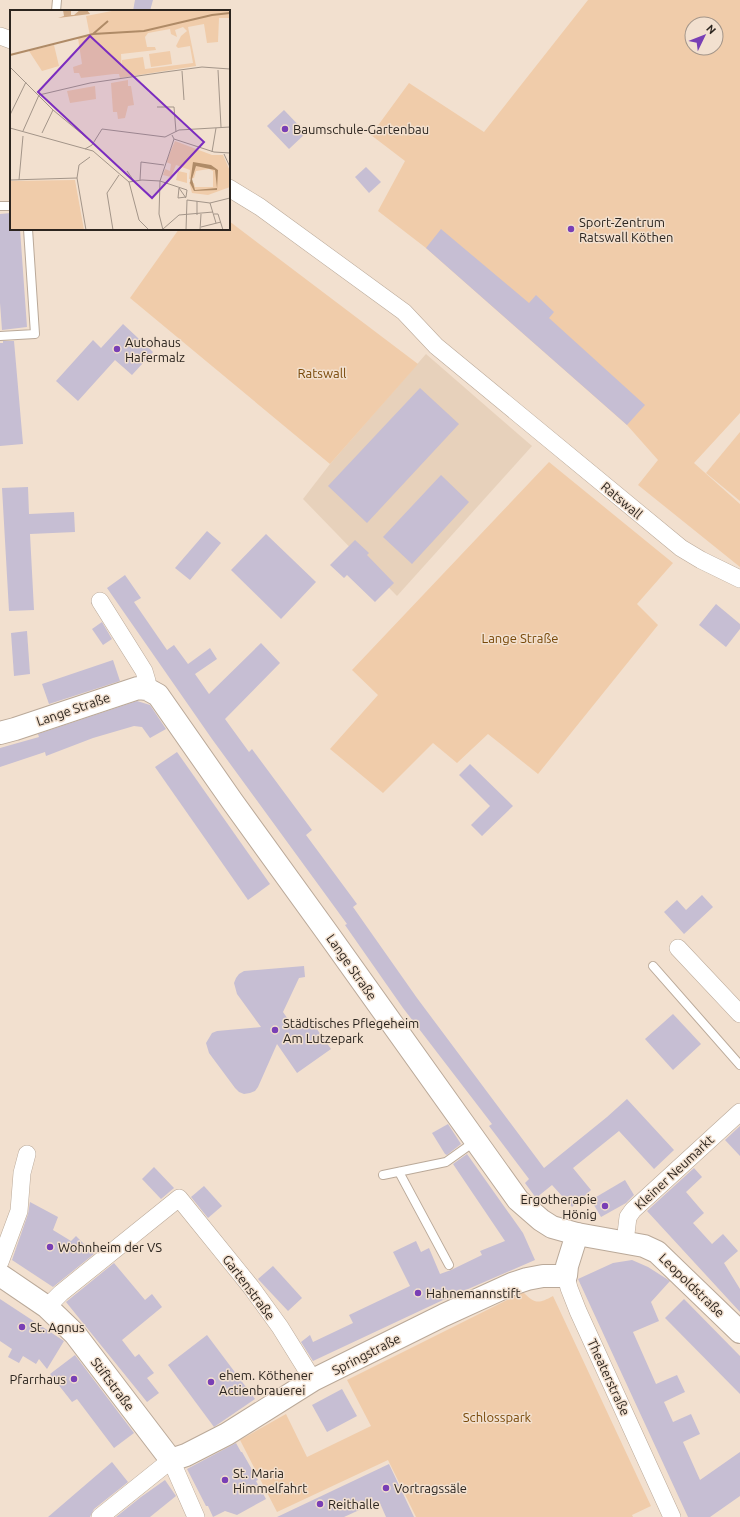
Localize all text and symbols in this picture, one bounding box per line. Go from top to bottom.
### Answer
inset map [10,10,230,230]
north arrow [684,16,724,56]
text: N [704,22,719,36]
place label: Baumschule-Gartenbau [293,122,429,136]
marker: Baumschule-Gartenbau [280,124,290,134]
place label: Sport-Zentrum Ratswall Köthen [579,215,674,244]
marker: Sport-Zentrum Ratswall Köthen [566,224,576,234]
place label: Autohaus Hafermalz [125,335,185,364]
marker: Autohaus Hafermalz [112,344,122,354]
park label: Ratswall [297,366,347,380]
street label: Ratswall [599,479,646,522]
park label: Lange Straße [482,631,558,645]
street label: Lange Straße [34,690,112,728]
street label: Lange Straße [324,931,380,1003]
place label: Städtisches Pflegeheim Am Lutzepark [283,1016,419,1045]
marker: Städtisches Pflegeheim Am Lutzepark [270,1025,280,1035]
street label: Kleiner Neumarkt [632,1132,716,1212]
place label: Ergotherapie Hönig [520,1192,597,1221]
marker: Ergotherapie Hönig [600,1201,610,1211]
place label: Wohnheim der VS [58,1240,162,1254]
marker: Wohnheim der VS [45,1242,55,1252]
street label: Leopoldstraße [657,1250,727,1320]
street label: Gartenstraße [220,1252,278,1322]
place label: Hahnemannstift [426,1286,520,1300]
marker: Hahnemannstift [413,1288,423,1298]
place label: St. Agnus [30,1320,85,1334]
marker: St. Agnus [17,1322,27,1332]
street label: Springstraße [330,1331,402,1377]
street label: Theaterstraße [585,1336,633,1418]
street label: Stiftstraße [89,1355,137,1413]
place label: ehem. Köthener Actienbrauerei [219,1368,313,1397]
place label: Pfarrhaus [10,1372,66,1386]
marker: Pfarrhaus [69,1374,79,1384]
marker: ehem. Köthener Actienbrauerei [206,1377,216,1387]
park label: Schlosspark [463,1410,532,1424]
place label: St. Maria Himmelfahrt [233,1466,307,1495]
marker: St. Maria Himmelfahrt [220,1475,230,1485]
place label: Vortragssäle [394,1481,467,1495]
marker: Vortragssäle [381,1483,391,1493]
place label: Reithalle [328,1497,380,1511]
marker: Reithalle [315,1499,325,1509]

